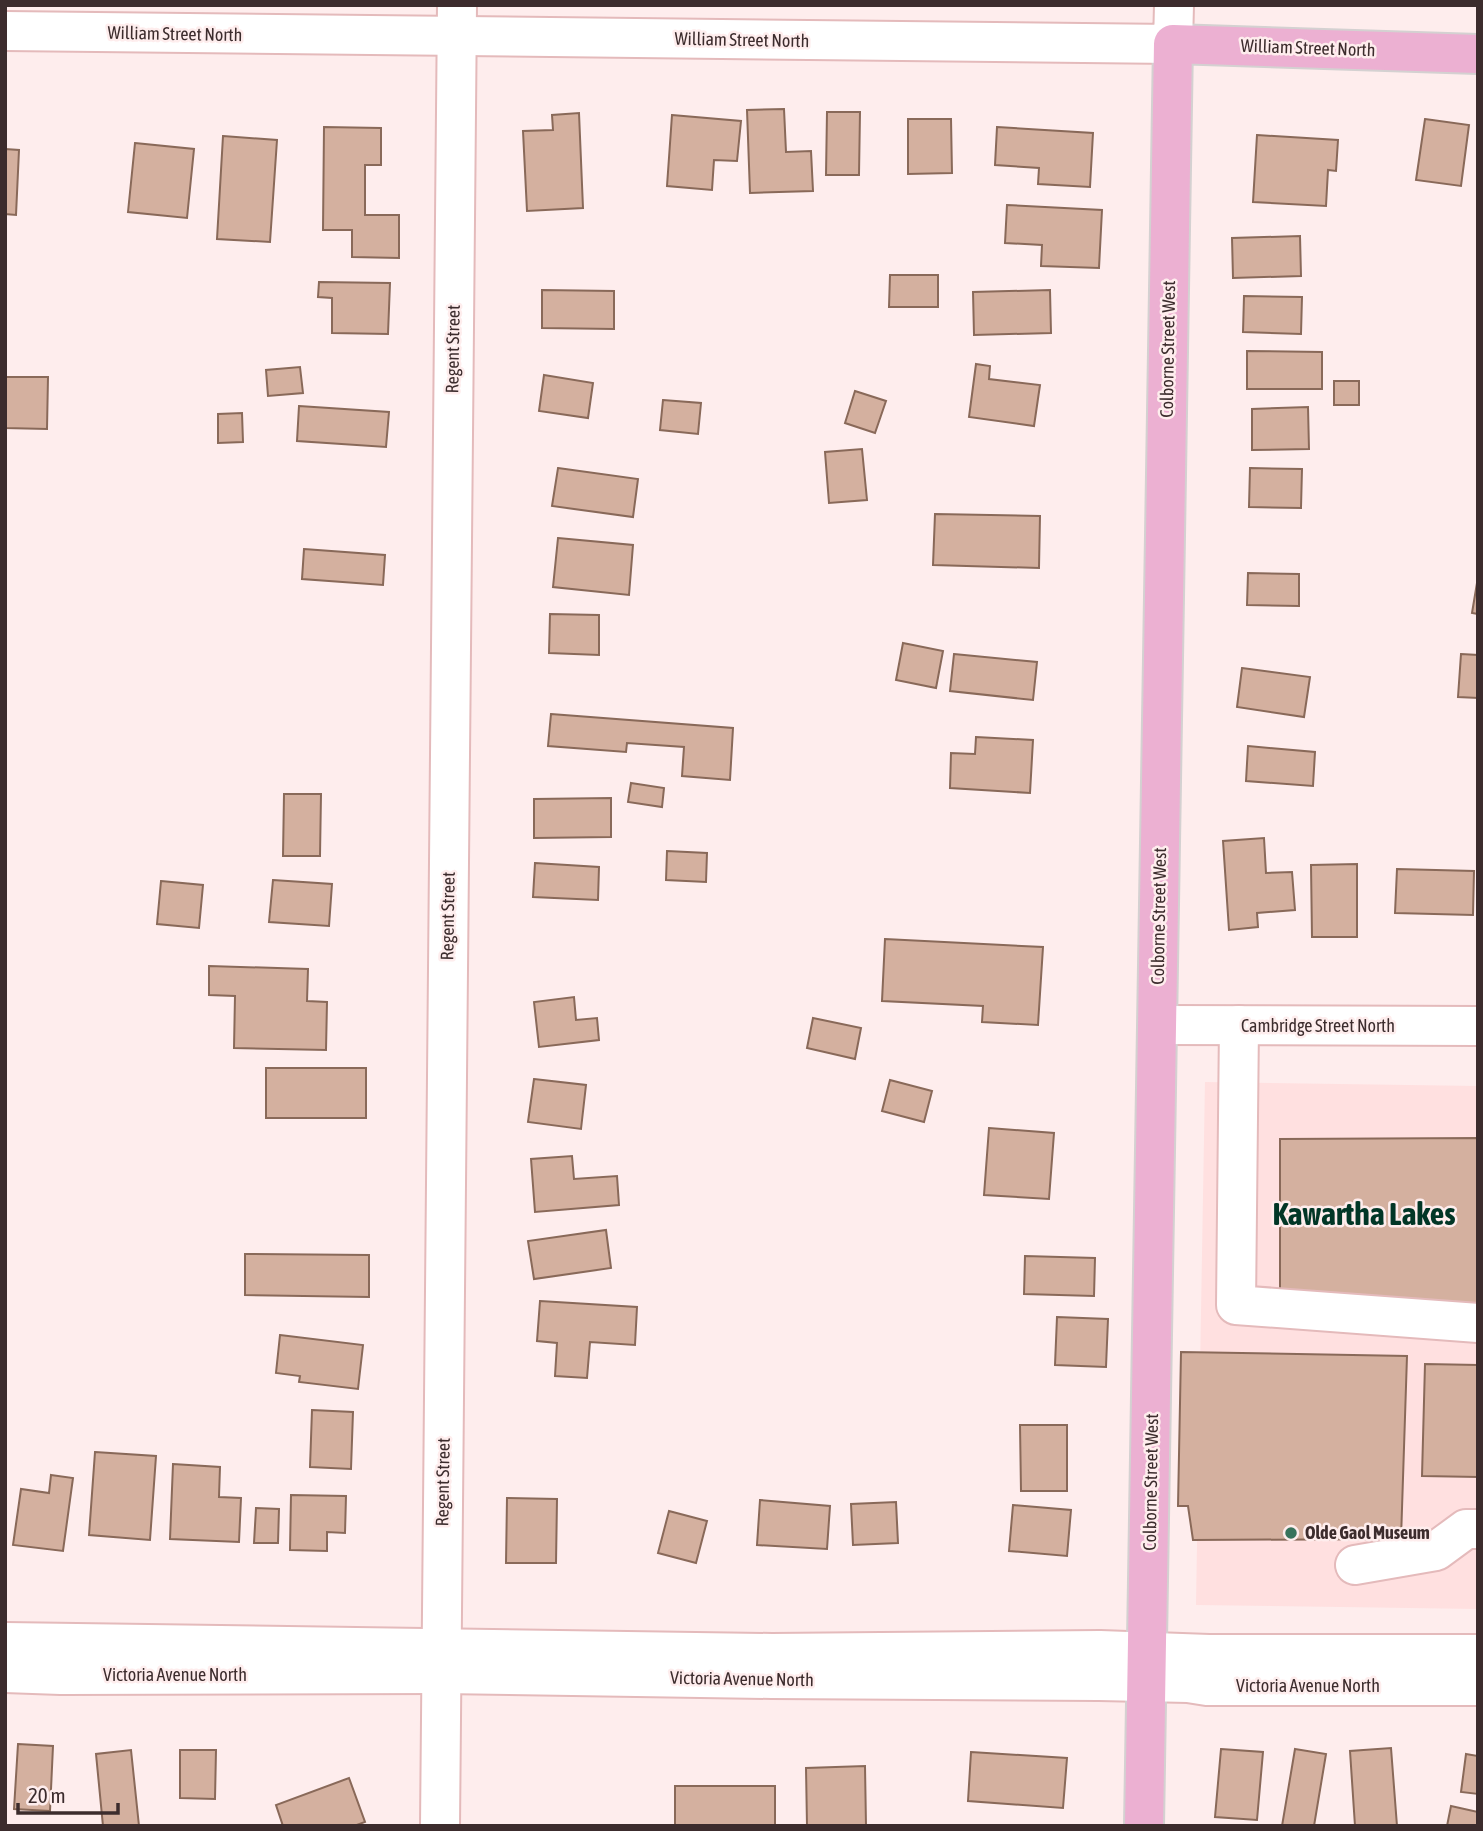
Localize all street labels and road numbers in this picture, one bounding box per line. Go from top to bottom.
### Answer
street label: William Street North [107,22,243,45]
street label: William Street North [674,28,810,51]
street label: William Street North [1240,35,1376,60]
street label: Colborne Street West [1156,280,1179,418]
street label: Regent Street [441,305,464,393]
street label: Colborne Street West [1147,847,1170,985]
street label: Regent Street [436,872,459,960]
street label: Cambridge Street North [1241,1015,1395,1036]
street label: Colborne Street West [1139,1413,1162,1551]
street label: Regent Street [431,1438,454,1526]
street label: Victoria Avenue North [103,1664,247,1685]
street label: Victoria Avenue North [670,1667,814,1690]
street label: Victoria Avenue North [1236,1675,1380,1696]

